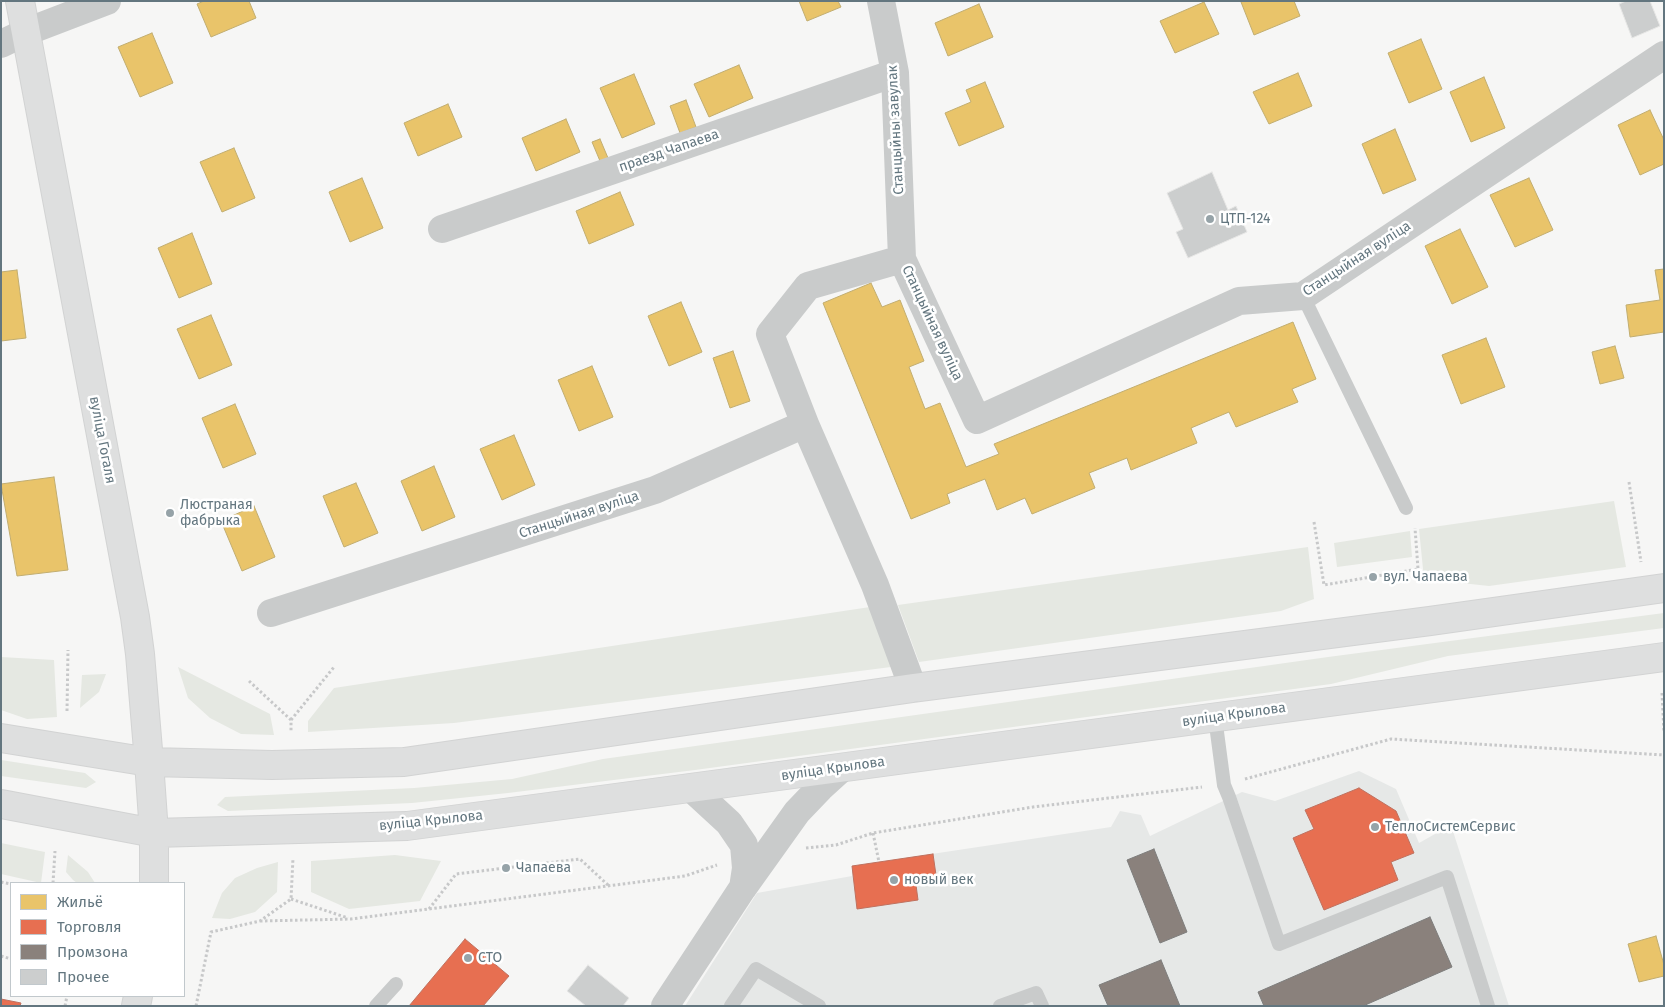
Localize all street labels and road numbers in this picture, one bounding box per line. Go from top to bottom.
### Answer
street label: Станцыйны завулак [884,65,908,195]
street label: праезд Чапаева [617,126,721,176]
street label: Станцыйная вуліца [1300,218,1414,300]
street label: Станцыйная вуліца [898,263,966,383]
street label: вуліца Гогаля [85,395,119,485]
street label: Станцыйная вуліца [517,488,641,542]
street label: вуліца Крылова [1181,699,1287,731]
street label: вуліца Крылова [780,753,886,785]
street label: вуліца Крылова [378,807,484,835]

